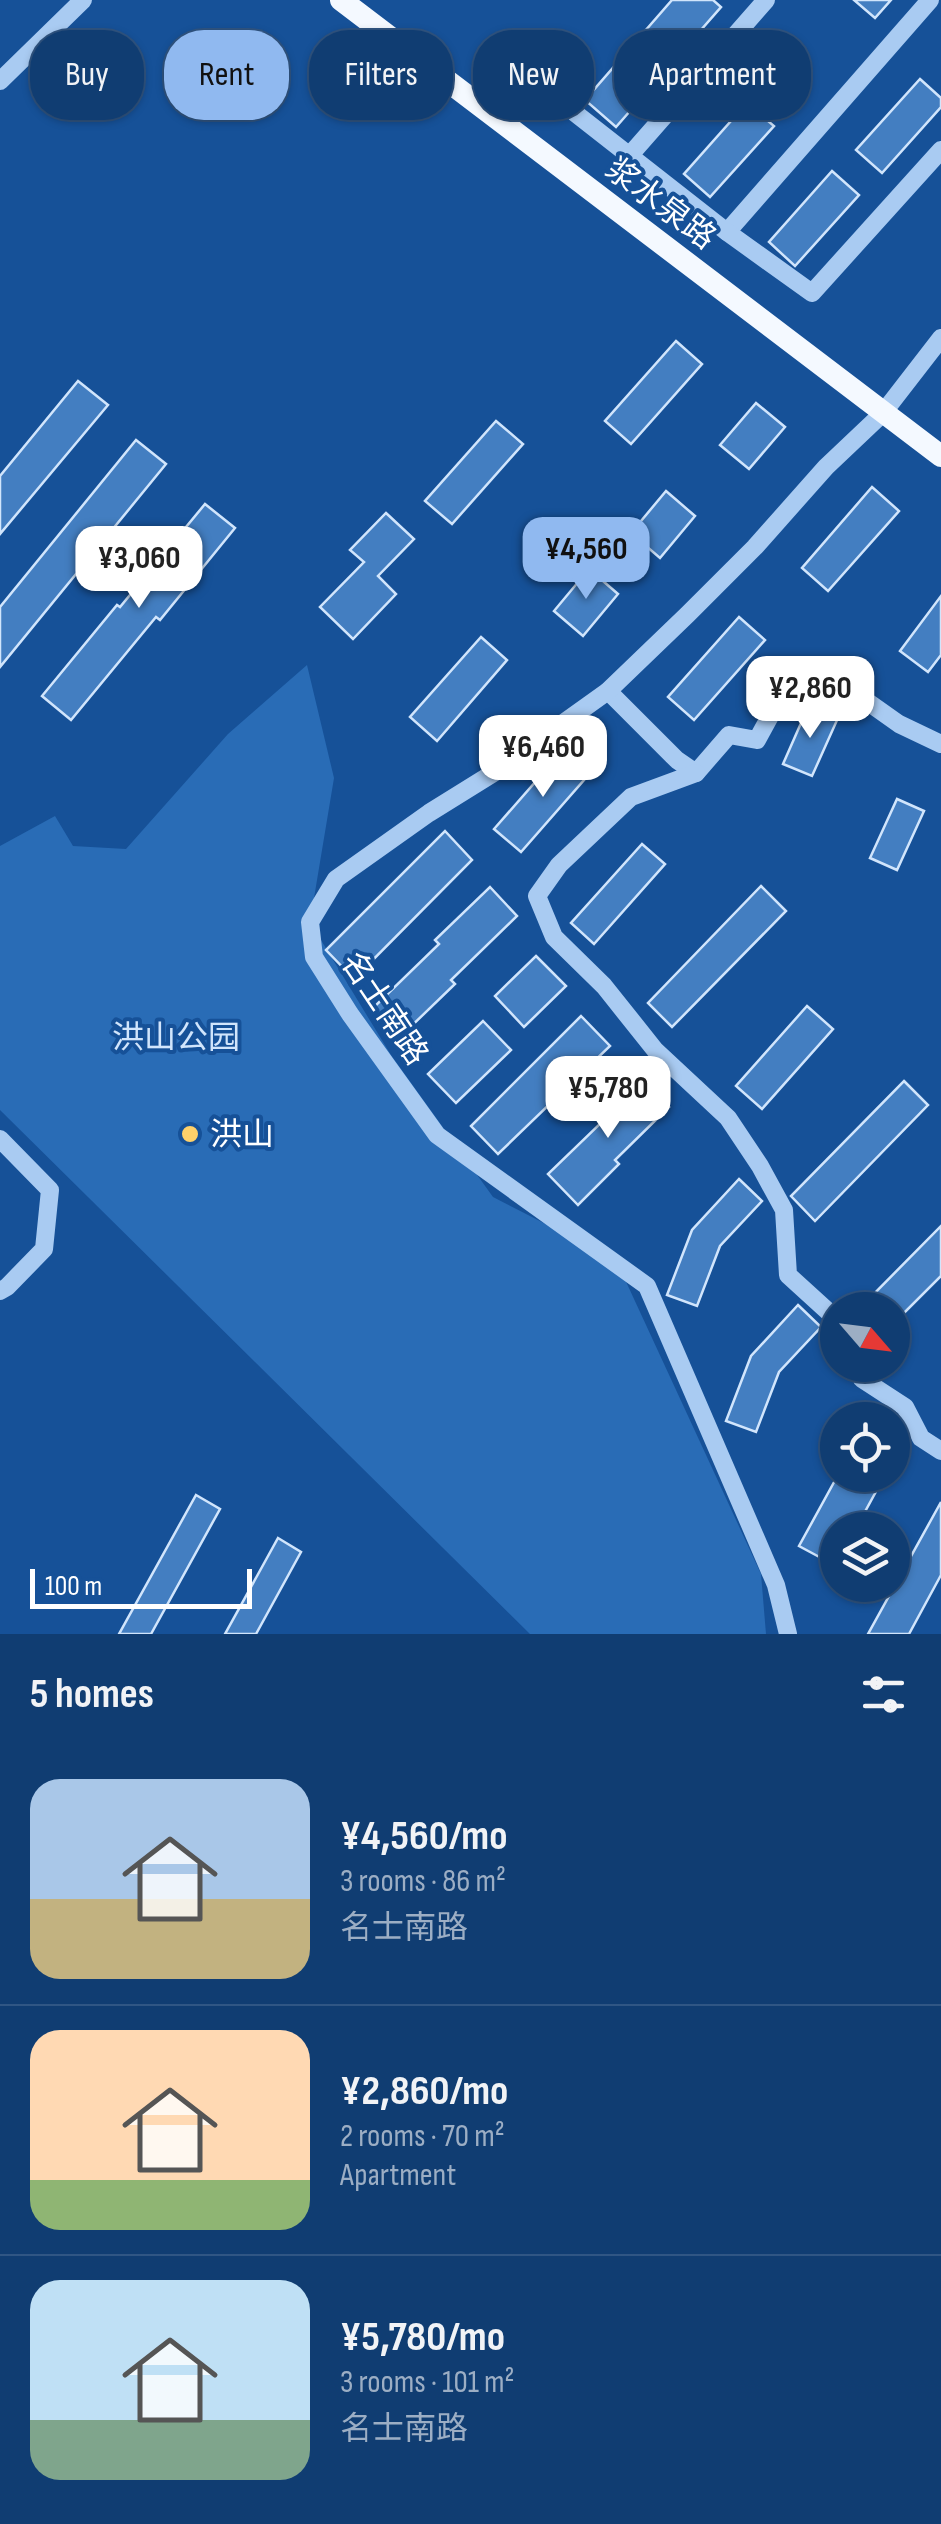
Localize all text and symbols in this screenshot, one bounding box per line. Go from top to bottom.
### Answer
chip: Buy [30,30,144,120]
chip: Rent [164,30,289,120]
chip: Filters [309,30,453,120]
chip: New [473,30,594,120]
chip: Apartment [614,30,811,120]
street label: 浆水泉路 [597,150,723,258]
pin: ¥4,560 [505,517,667,602]
pin: ¥3,060 [58,526,220,611]
text: ¥4,560 [545,530,627,569]
text: ¥3,060 [97,539,181,578]
pin: ¥2,860 [729,656,891,741]
text: ¥2,860 [768,669,852,708]
pin: ¥6,460 [462,715,624,800]
text: ¥6,460 [501,728,585,767]
street label: 名士南路 [332,945,436,1073]
park label: 洪山公园 [112,1019,240,1058]
pin: ¥5,780 [527,1056,689,1141]
text: ¥5,780 [568,1069,648,1108]
place label: 洪山 [210,1116,274,1155]
marker: 洪山 [179,1123,201,1145]
north arrow [820,1292,910,1382]
map controls [820,1292,910,1602]
button: locate [820,1402,910,1492]
button: layers [820,1512,910,1602]
scale bar [30,1564,252,1608]
text: 100 m [45,1570,102,1603]
icon: filters [856,1667,911,1722]
text: 5 homes [30,1669,154,1720]
text: ¥4,560/mo [340,1811,507,1862]
icon: home [110,1819,230,1939]
text: 3 rooms · 86 m² [340,1862,506,1901]
text: 名士南路 [340,1909,468,1948]
text: ¥2,860/mo [340,2066,508,2117]
icon: home [110,2070,230,2190]
text: 2 rooms · 70 m² [340,2117,505,2156]
text: Apartment [340,2156,456,2195]
text: ¥5,780/mo [340,2312,505,2363]
icon: home [110,2320,230,2440]
text: 3 rooms · 101 m² [340,2363,515,2402]
text: 名士南路 [340,2410,468,2449]

